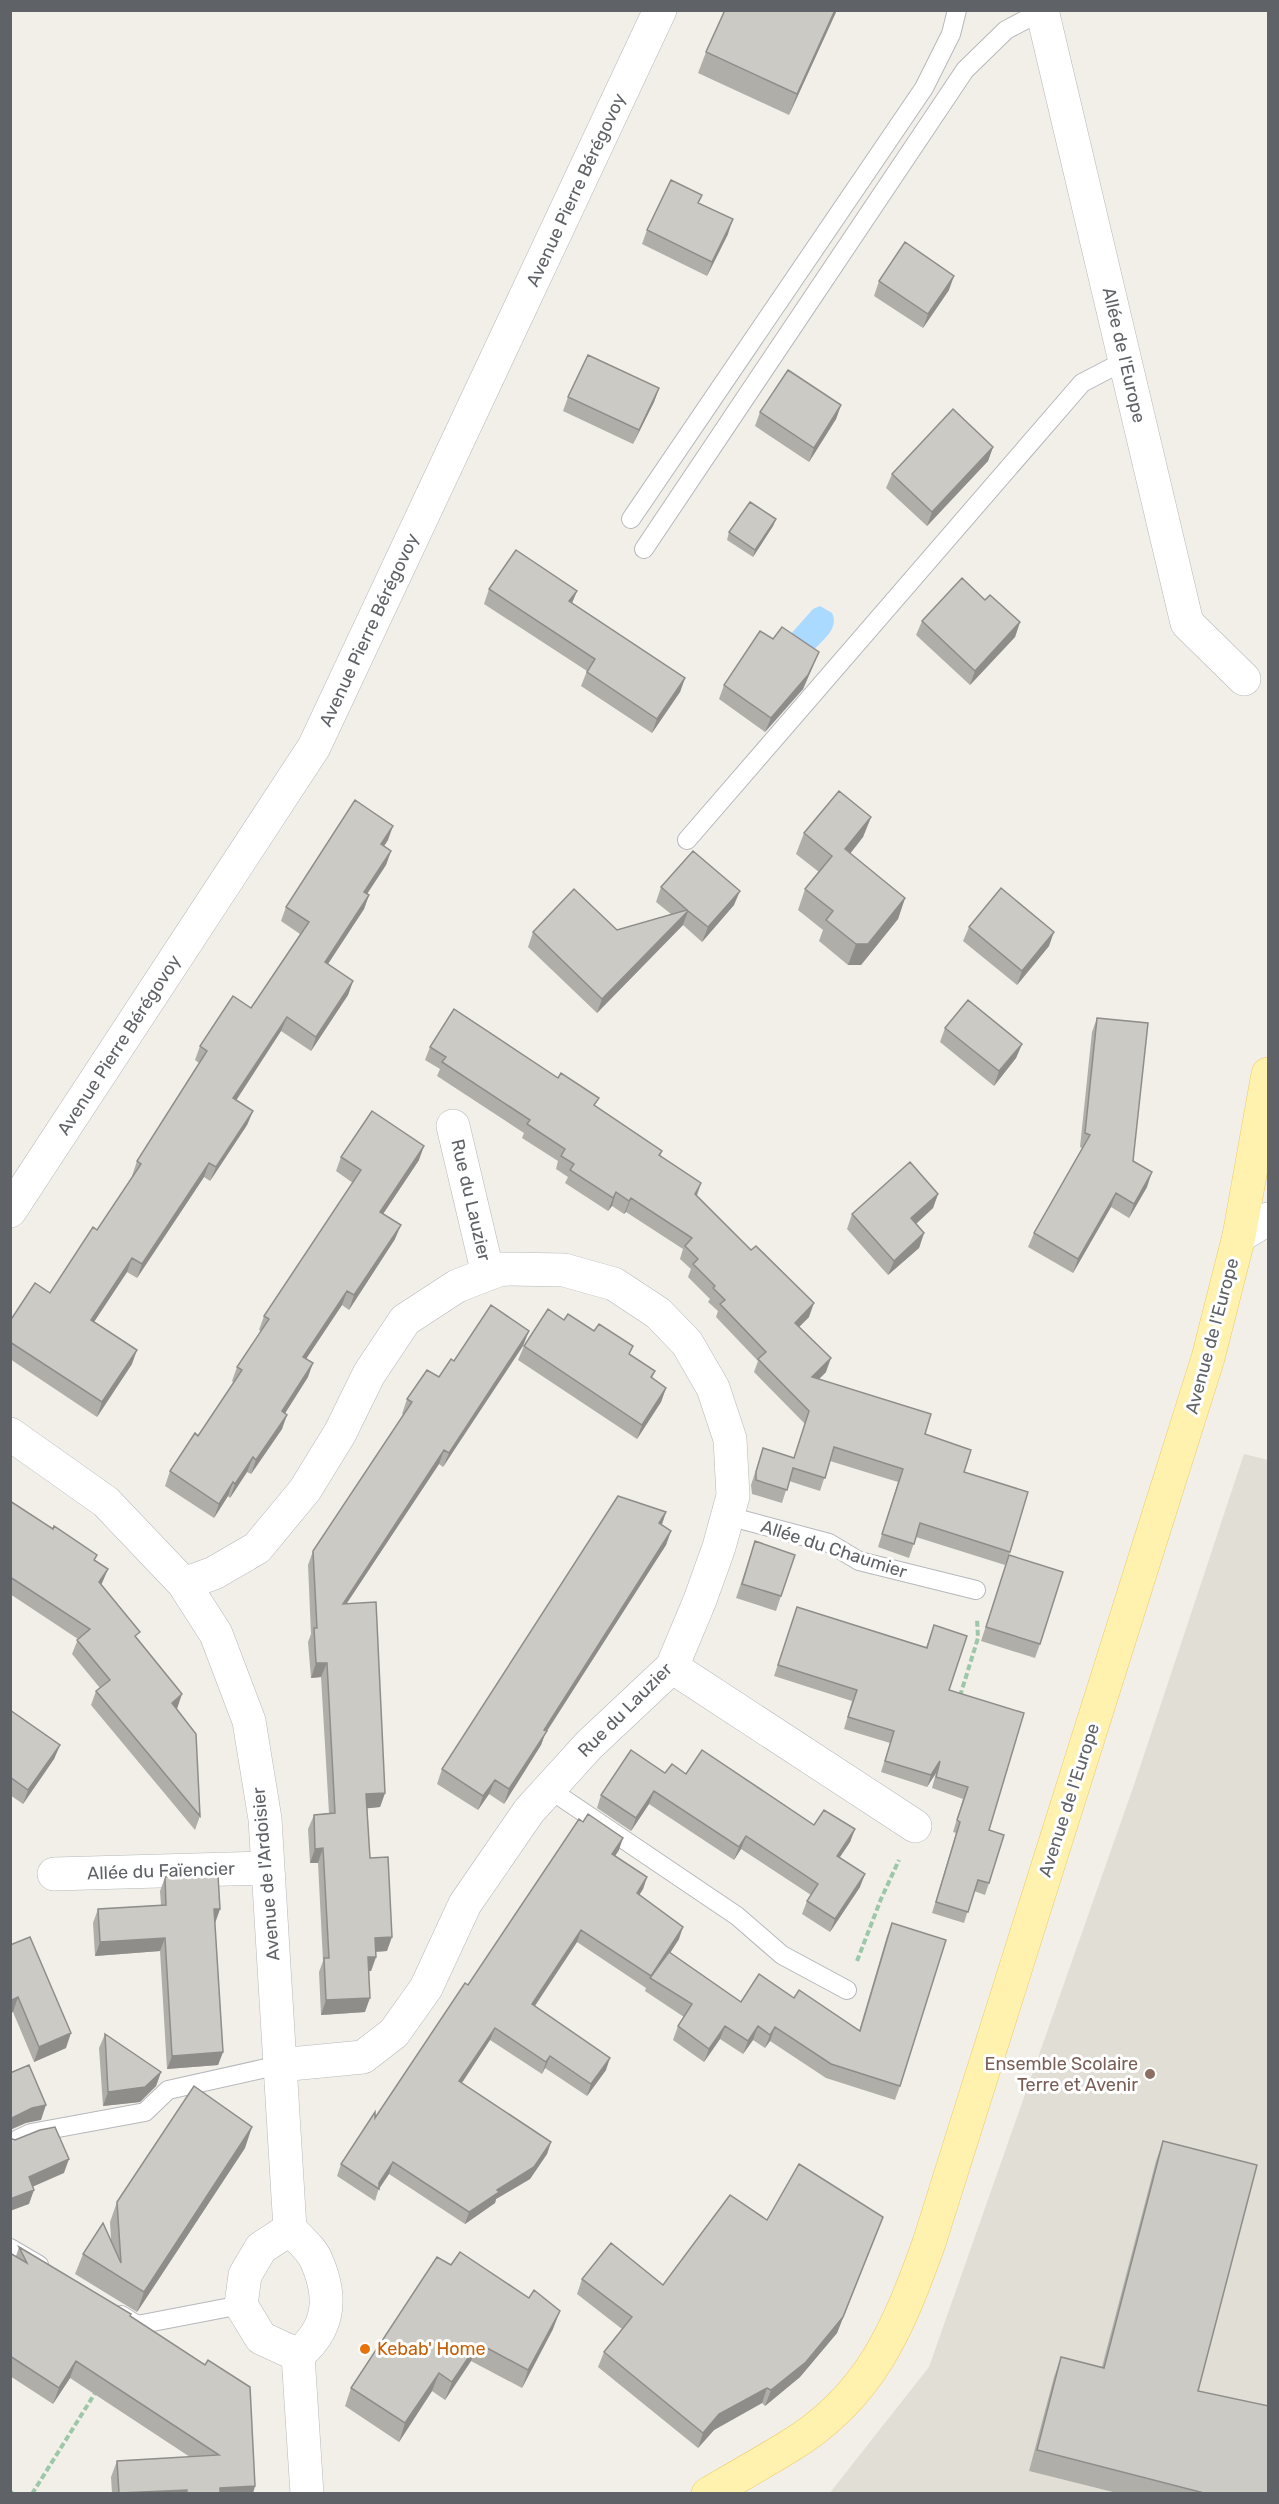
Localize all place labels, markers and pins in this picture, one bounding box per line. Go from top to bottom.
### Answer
place label: Ensemble Scolaire Terre et Avenir [984,2053,1138,2096]
marker: Ensemble Scolaire Terre et Avenir [1143,2067,1157,2081]
place label: Kebab' Home [377,2338,486,2360]
marker: Kebab' Home [358,2342,372,2356]

